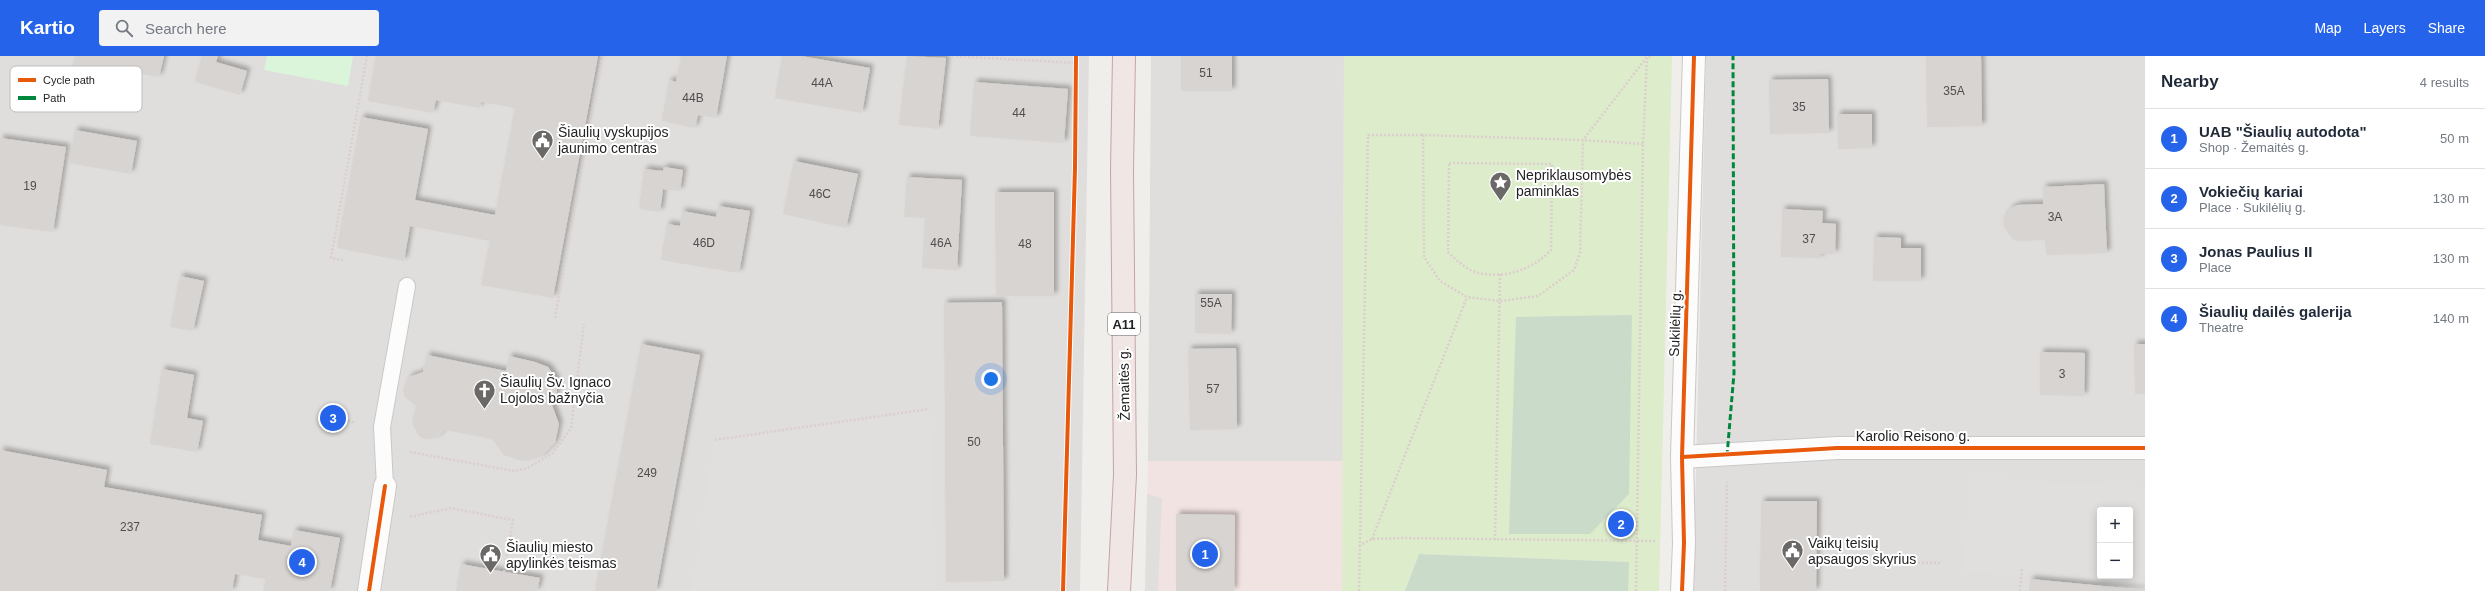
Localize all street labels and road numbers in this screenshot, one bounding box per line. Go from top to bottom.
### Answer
street label: Sukilėlių g. [1666,289,1684,357]
road number: A11 [1108,313,1140,335]
street label: Žemaitės g. [1115,347,1133,421]
street label: Karolio Reisono g. [1856,428,1970,444]

